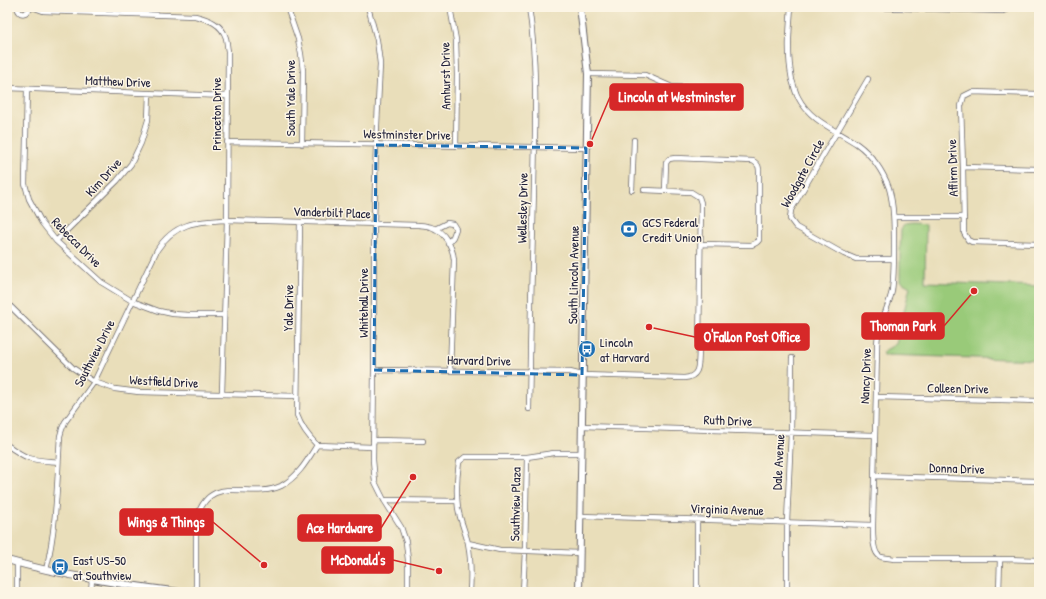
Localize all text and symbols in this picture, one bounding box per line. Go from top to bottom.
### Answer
street label: Amhurst Drive [435,42,455,110]
street label: South Yale Drive [281,60,299,136]
street label: Matthew Drive [85,71,151,91]
street label: Princeton Drive [207,77,225,151]
callout: Lincoln at Westminster [610,84,743,110]
text: Lincoln at Westminster [618,87,736,106]
street label: Westminster Drive [363,124,451,144]
street label: Woodgate Circle [776,135,828,211]
street label: Affirm Drive [942,139,962,197]
street label: Kim Drive [81,154,125,200]
street label: Wellesley Drive [512,173,532,243]
street label: Vanderbilt Place [293,202,371,222]
street label: Rebecca Drive [48,213,106,271]
place label: GCS Federal Credit Union [642,213,702,246]
bank icon: GCS Federal Credit Union [619,219,639,239]
street label: South Lincoln Avenue [563,226,583,324]
street label: Whitehall Drive [354,268,372,338]
street label: Yale Drive [279,284,297,332]
callout: Thoman Park [862,313,944,339]
street label: Southview Drive [69,316,119,390]
text: Thoman Park [869,316,936,335]
callout: O'Fallon Post Office [695,324,809,350]
text: O'Fallon Post Office [703,327,801,346]
place label: Lincoln at Harvard [600,333,649,366]
bus stop icon: Lincoln at Harvard [577,339,597,359]
street label: Nancy Drive [855,348,875,404]
street label: Harvard Drive [447,350,511,370]
street label: Westfield Drive [129,370,199,392]
street label: Colleen Drive [927,378,989,398]
street label: Ruth Drive [703,410,753,430]
street label: Dale Avenue [768,434,788,490]
street label: Donna Drive [929,458,985,478]
street label: Southview Plaza [505,467,525,541]
street label: Virginia Avenue [690,499,764,519]
callout: Wings & Things [120,509,213,535]
text: Wings & Things [127,512,205,533]
callout: Ace Hardware [298,515,381,541]
text: Ace Hardware [307,518,374,537]
callout: McDonald's [322,547,393,573]
text: McDonald's [331,550,386,569]
place label: East US-50 at Southview [73,551,131,584]
bus stop icon: East US-50 at Southview [50,557,70,577]

